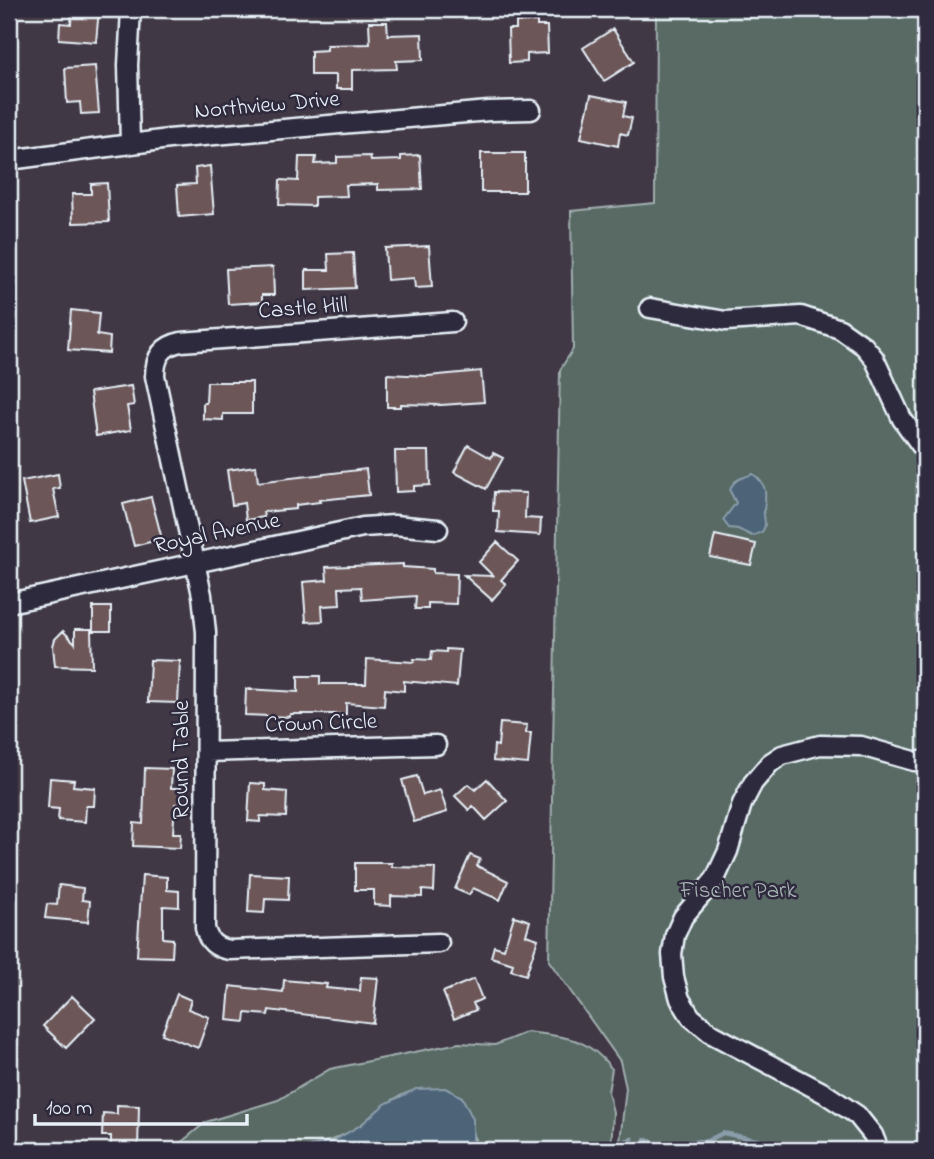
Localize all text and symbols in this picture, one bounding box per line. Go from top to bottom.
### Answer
street label: Northview Drive [193,83,342,129]
street label: Castle Hill [257,289,349,329]
street label: Royal Avenue [151,504,284,565]
street label: Round Table [166,700,199,820]
street label: Crown Circle [264,706,378,742]
park label: Fischer Park [679,875,797,908]
scale bar [35,1082,247,1126]
text: 100 m [46,1094,92,1124]

